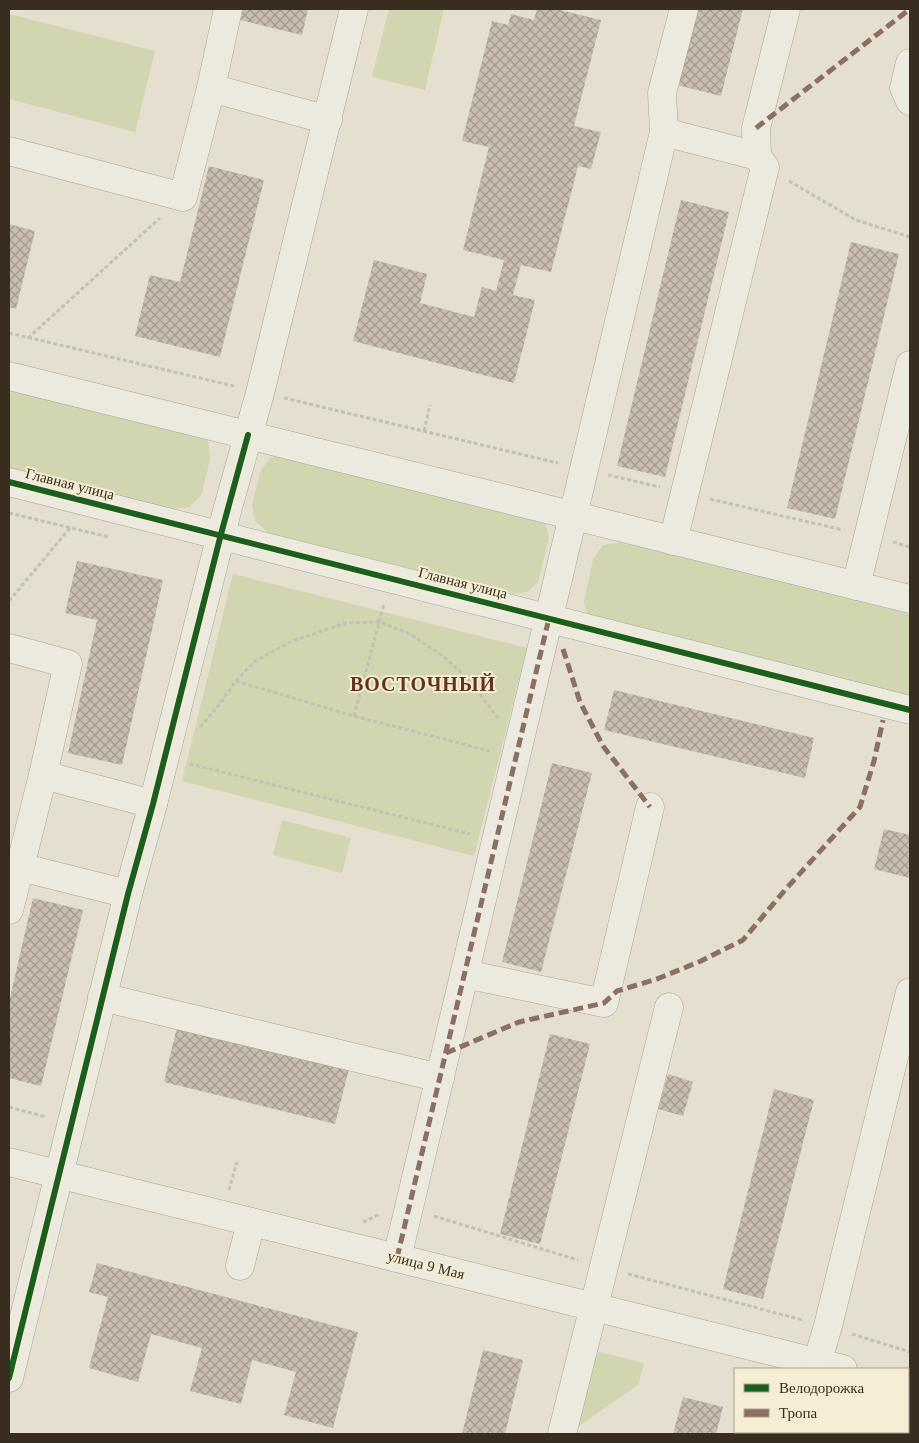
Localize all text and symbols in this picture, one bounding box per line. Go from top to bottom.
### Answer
street label: Главная улица [24,465,116,503]
street label: Главная улица [417,564,509,602]
district label: ВОСТОЧНЫЙ [350,673,496,695]
street label: улица 9 Мая [386,1248,466,1282]
legend [734,1368,909,1433]
text: Велодорожка [779,1380,864,1396]
text: Тропа [779,1405,818,1421]

